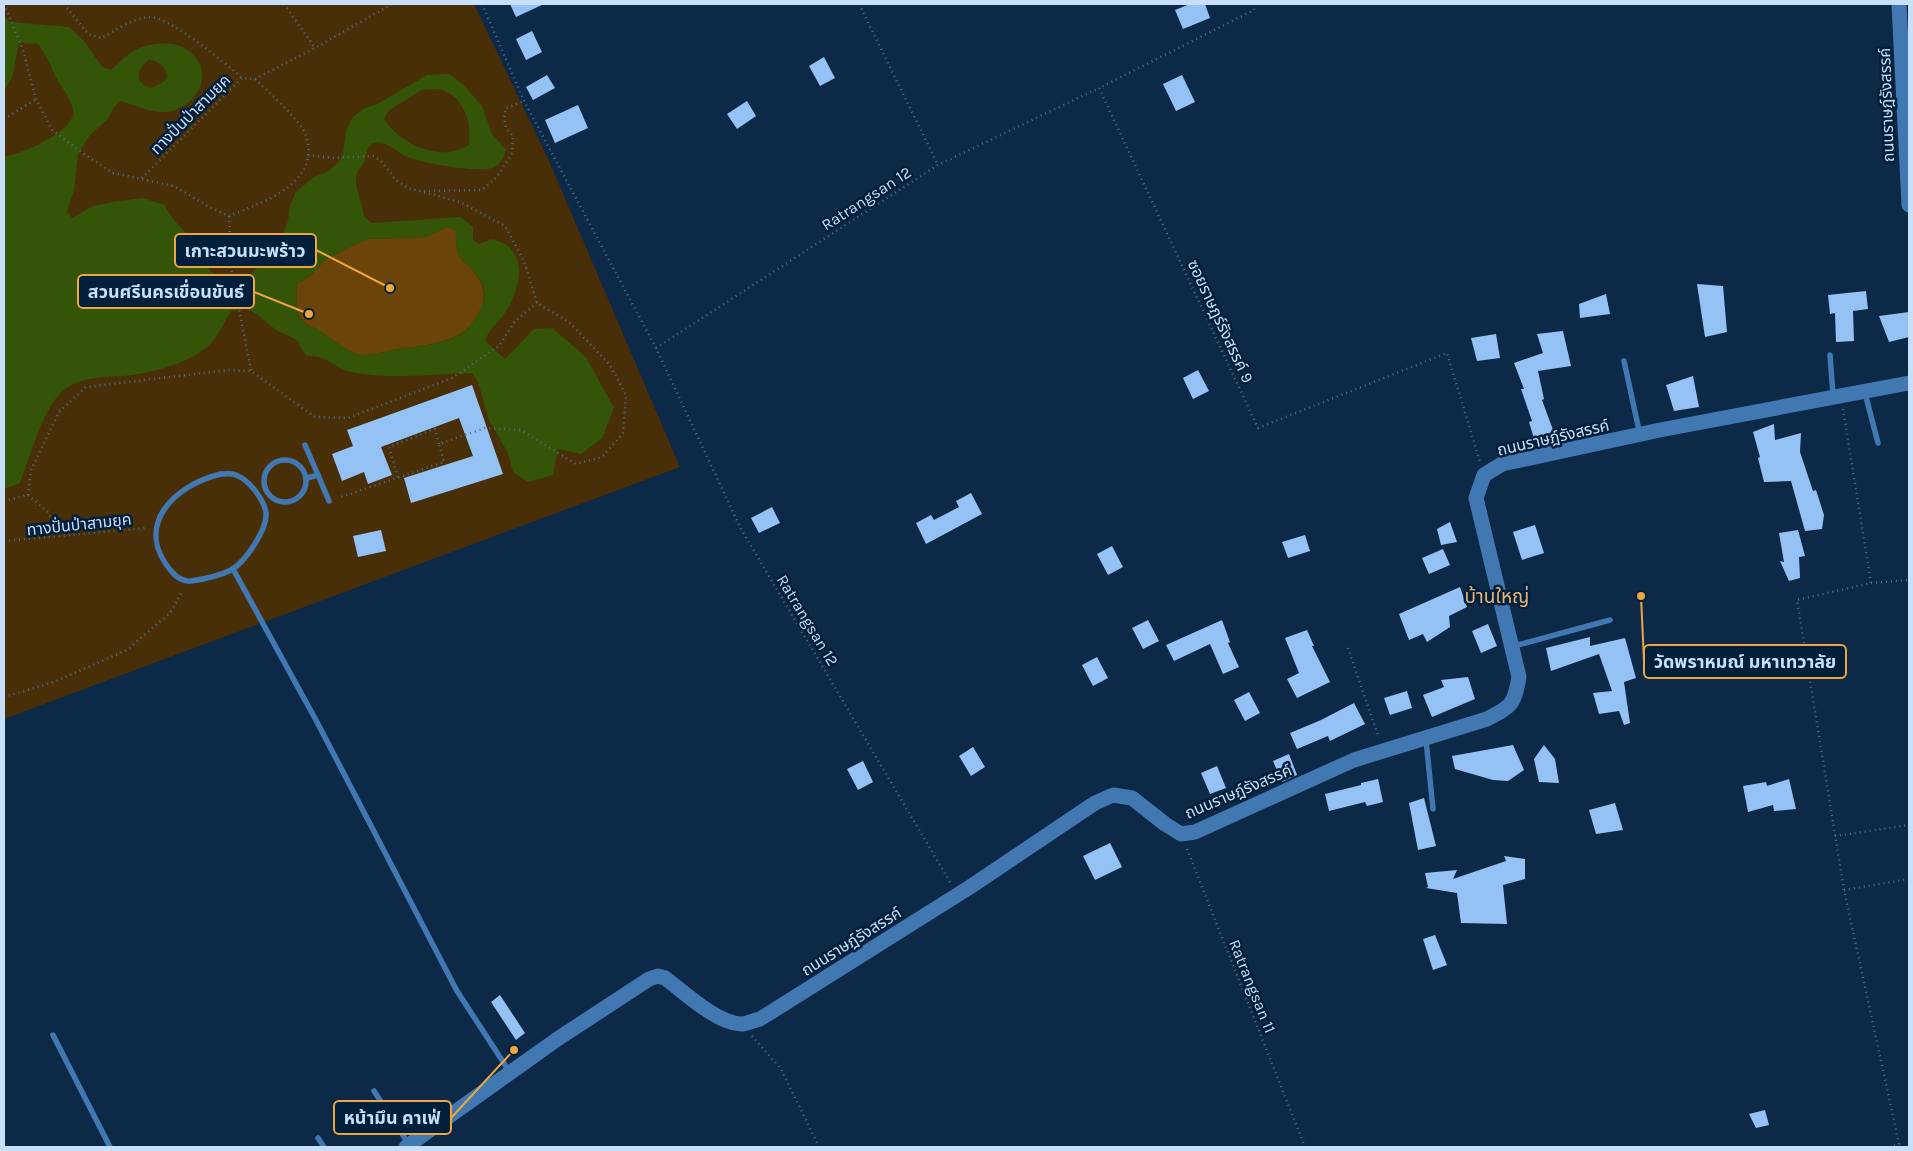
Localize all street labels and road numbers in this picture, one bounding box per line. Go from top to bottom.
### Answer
street label: ถนนราษฎ์รังสรรค์ [1875,47,1898,162]
street label: ทางปั่นป่าสามยุค [145,69,234,158]
street label: Ratrangsan 12 [818,162,915,234]
street label: ซอยราษฎร์รังสรรค์ 9 [1184,257,1257,386]
street label: ถนนราษฎ์รังสรรค์ [1495,415,1611,460]
street label: ทางปั่นป่าสามยุค [26,508,132,539]
street label: Ratrangsan 12 [773,571,842,669]
street label: ถนนราษฎ์รังสรรค์ [1182,760,1295,823]
street label: ถนนราษฎ์รังสรรค์ [798,903,905,980]
street label: Ratrangsan 11 [1225,937,1280,1036]

